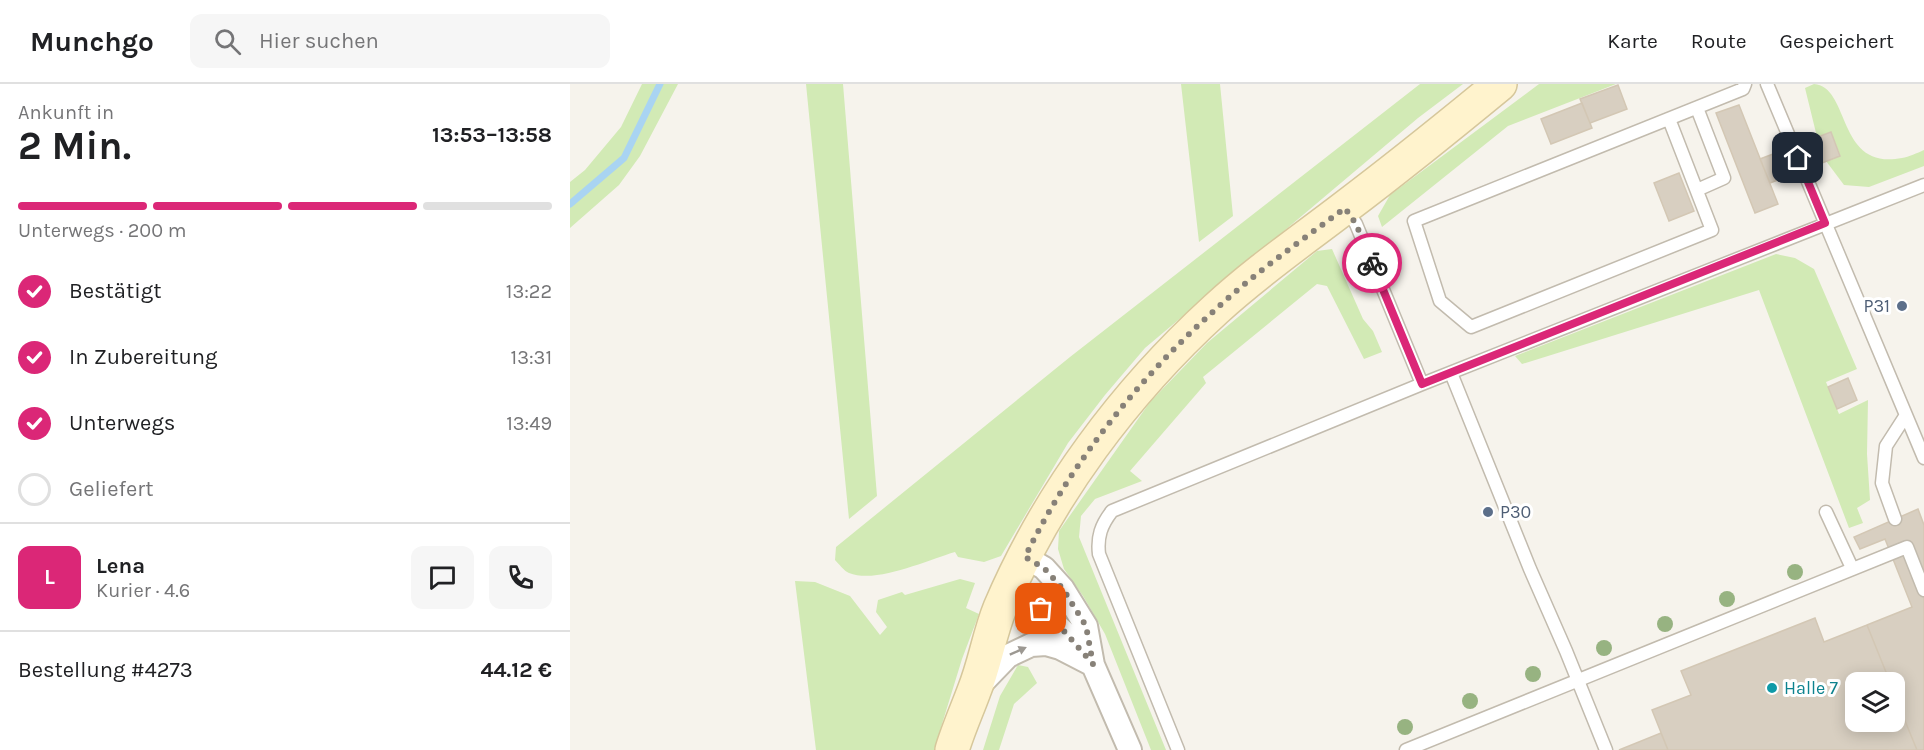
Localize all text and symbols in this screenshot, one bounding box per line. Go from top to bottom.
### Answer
search box [190,14,610,68]
text: Munchgo [30,25,154,58]
icon: search [211,25,244,58]
text: Hier suchen [259,28,379,54]
text: Karte [1607,29,1658,53]
text: Route [1691,29,1747,53]
text: Gespeichert [1780,29,1894,53]
text: Ankunft in [18,101,114,124]
text: 13:53–13:58 [432,122,552,148]
text: 2 Min. [18,123,131,169]
pin [1772,132,1823,183]
icon: home [1781,141,1814,174]
text: Unterwegs · 200 m [18,219,187,242]
courier [1342,233,1402,293]
icon: bike [1356,247,1389,280]
icon: check [18,275,51,308]
text: Bestätigt [69,278,161,304]
text: 13:22 [506,280,552,303]
place label: P31 [1863,295,1890,317]
marker: P31 [1895,299,1909,313]
icon: check [18,341,51,374]
text: In Zubereitung [69,344,217,370]
text: 13:31 [511,346,552,369]
icon: check [18,407,51,440]
text: Unterwegs [69,410,175,436]
text: 13:49 [506,412,552,435]
text: Geliefert [69,476,154,502]
place label: P30 [1500,501,1531,523]
marker: P30 [1481,505,1495,519]
button: chat [411,546,474,609]
button: phone [489,546,552,609]
text: Lena [96,553,145,579]
text: L [44,564,55,590]
text: Kurier · 4.6 [96,579,190,602]
pin [1015,583,1066,634]
icon: bag [1024,592,1057,625]
one-way arrow [1009,647,1026,656]
text: Bestellung #4273 [18,657,193,683]
text: 44.12 € [480,657,552,683]
map controls [1845,672,1905,732]
button: layers [1845,672,1905,732]
place label: Halle 7 [1784,677,1839,699]
marker: Halle 7 [1765,681,1779,695]

